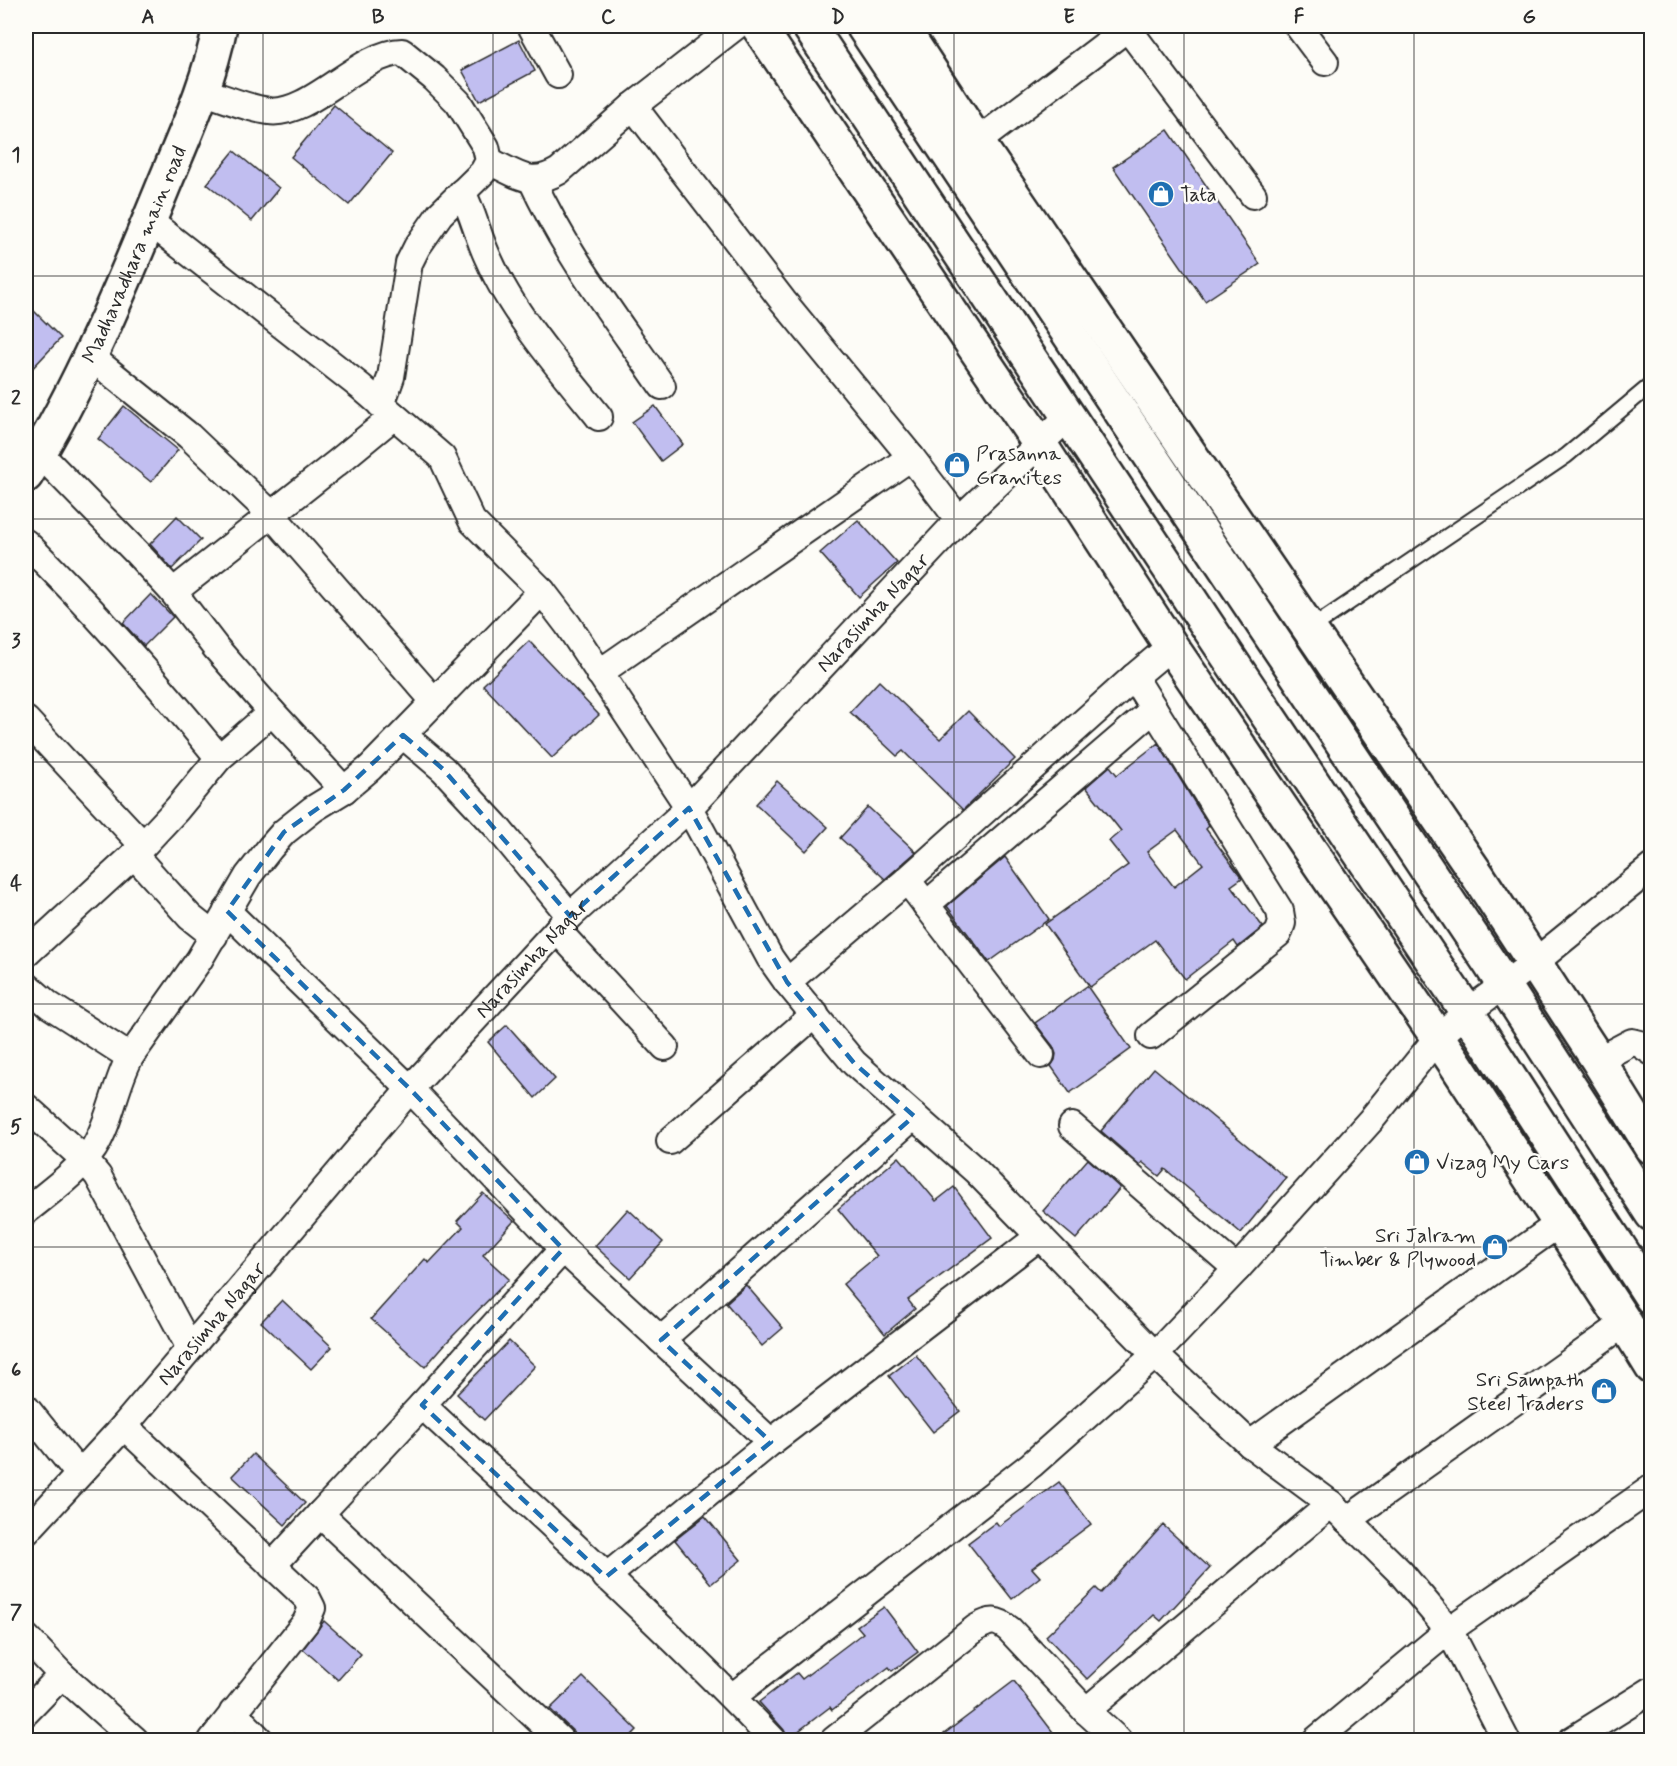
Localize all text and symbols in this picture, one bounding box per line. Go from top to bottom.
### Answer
text: A [141,4,155,31]
text: B [372,4,385,31]
text: C [601,4,616,31]
text: D [831,4,845,31]
text: E [1063,4,1075,31]
text: F [1294,4,1305,31]
text: G [1522,4,1536,31]
text: 1 [12,142,20,169]
street label: Madhavadhara main road [76,142,194,368]
shop icon: Tata [1146,179,1176,209]
place label: Tata [1180,181,1217,209]
text: 2 [11,385,21,412]
place label: Prasanna Granites [976,440,1062,492]
shop icon: Prasanna Granites [942,450,972,480]
street label: Narasimha Nagar [810,547,936,679]
text: 3 [11,628,21,655]
text: 4 [10,871,22,898]
street label: Narasimha Nagar [469,893,595,1025]
text: 5 [10,1114,22,1141]
shop icon: Vizag My Cars [1402,1147,1432,1177]
place label: Vizag My Cars [1436,1149,1569,1178]
place label: Sri Jalram Timber & Plywood [1320,1222,1476,1274]
shop icon: Sri Jalram Timber & Plywood [1480,1232,1510,1262]
street label: Narasimha Nagar [151,1256,273,1392]
text: 6 [11,1357,21,1384]
place label: Sri Sampath Steel Traders [1467,1366,1584,1418]
shop icon: Sri Sampath Steel Traders [1589,1376,1619,1406]
text: 7 [10,1599,22,1626]

